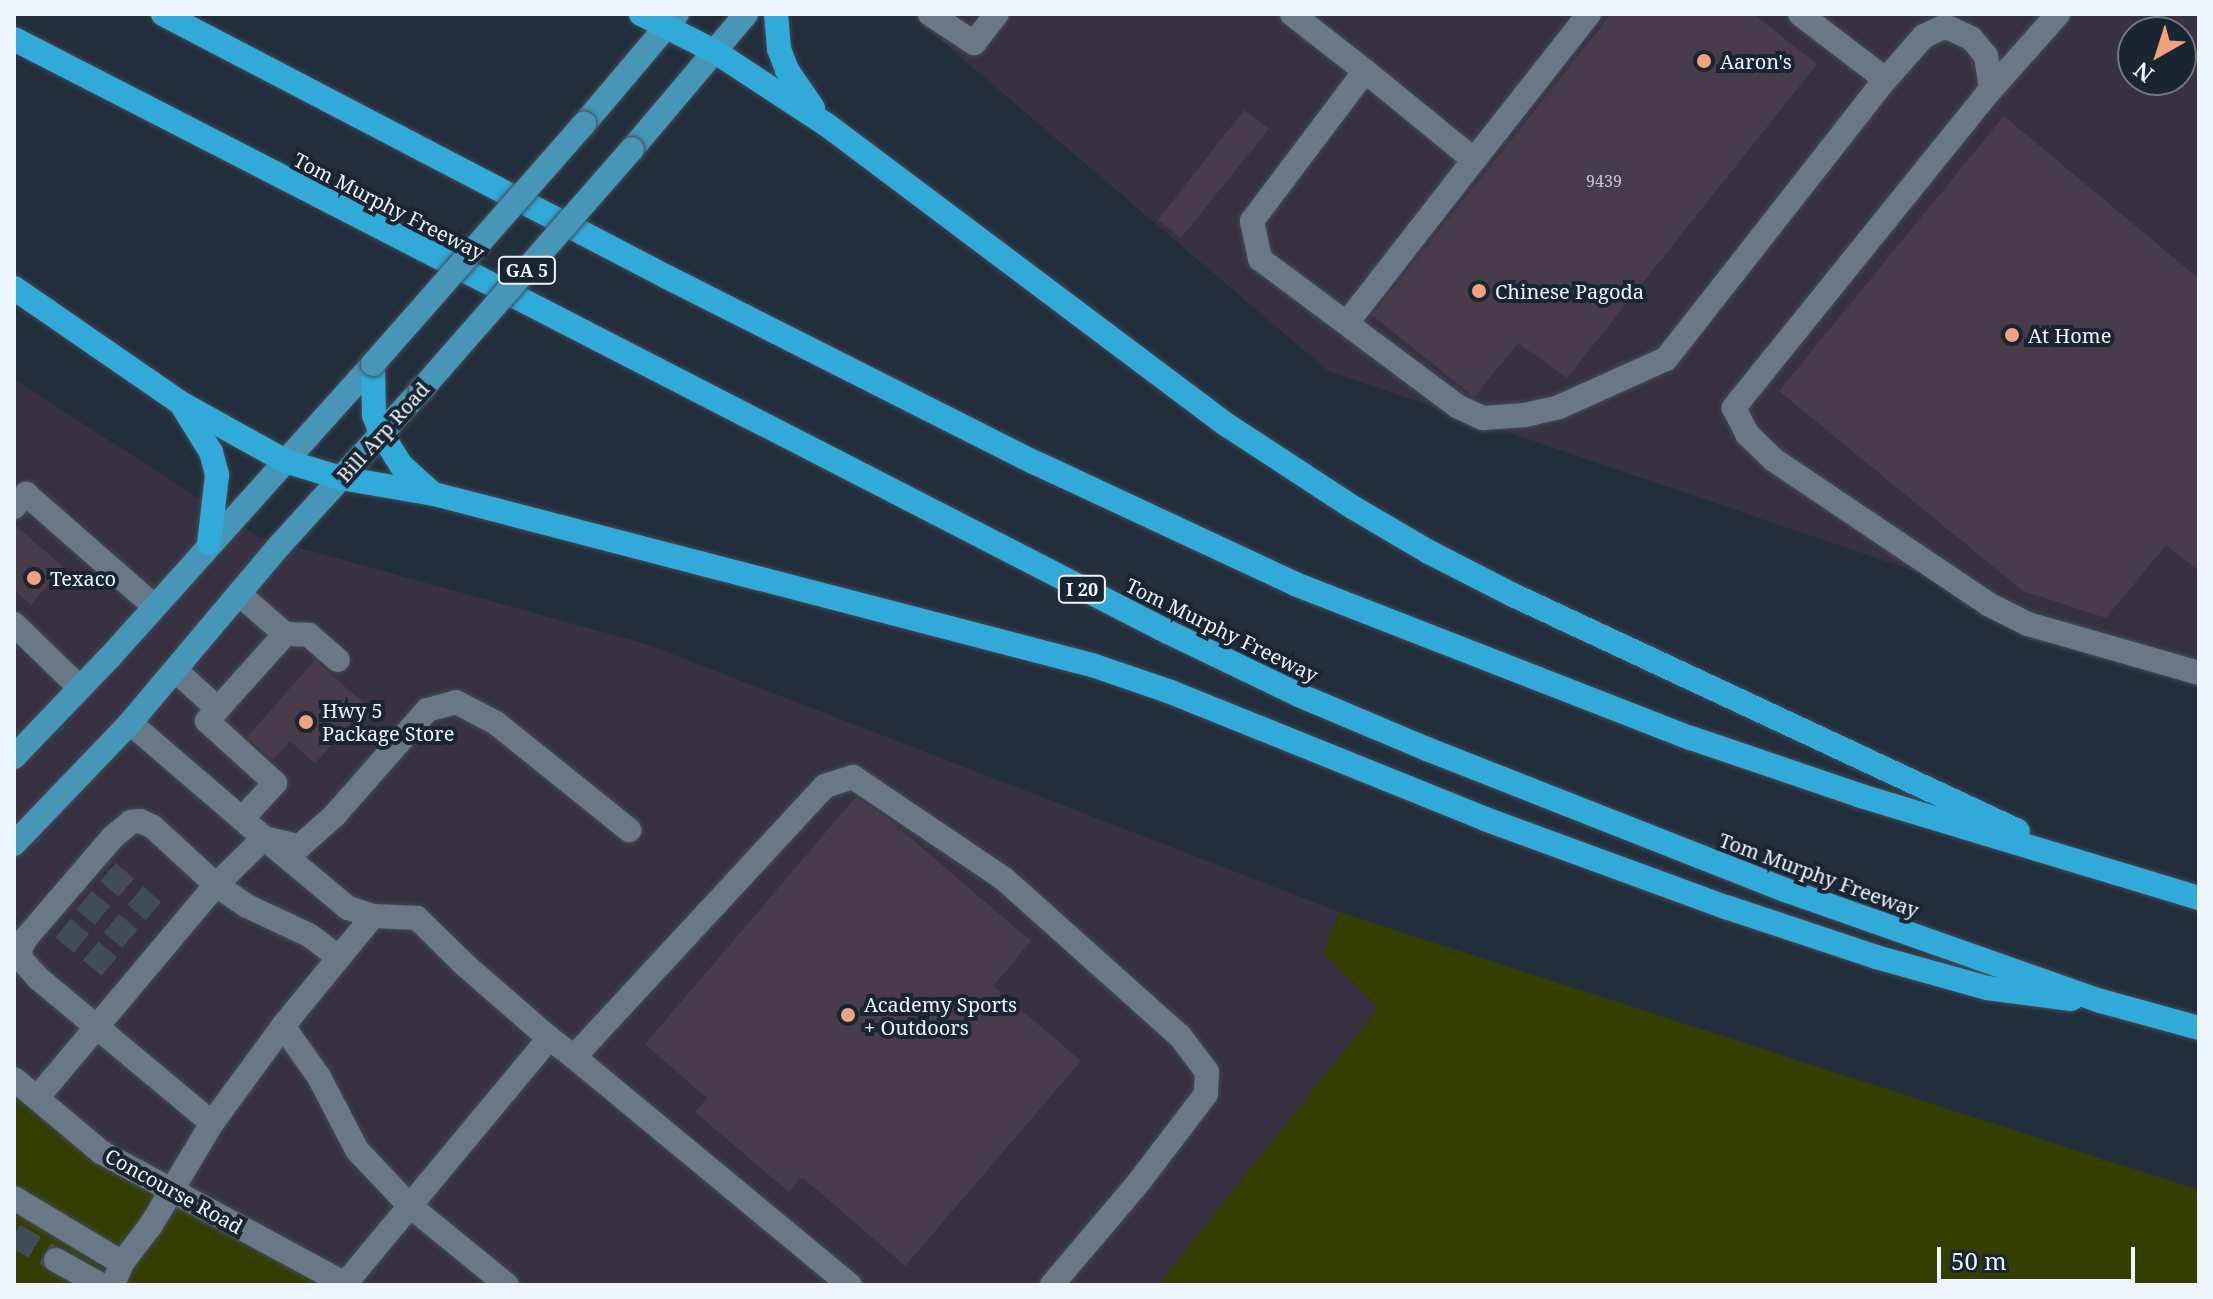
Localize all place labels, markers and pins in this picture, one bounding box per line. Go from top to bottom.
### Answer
place label: Aaron's [1720,49,1792,73]
marker: Aaron's [1695,52,1713,70]
place label: Chinese Pagoda [1495,279,1644,303]
marker: Chinese Pagoda [1470,282,1488,300]
place label: At Home [2028,323,2111,347]
marker: At Home [2003,326,2021,344]
place label: Texaco [50,566,116,590]
marker: Texaco [25,569,43,587]
place label: Hwy 5 Package Store [322,698,454,745]
marker: Hwy 5 Package Store [297,713,315,731]
place label: Academy Sports + Outdoors [864,992,1017,1039]
marker: Academy Sports + Outdoors [839,1006,857,1024]

